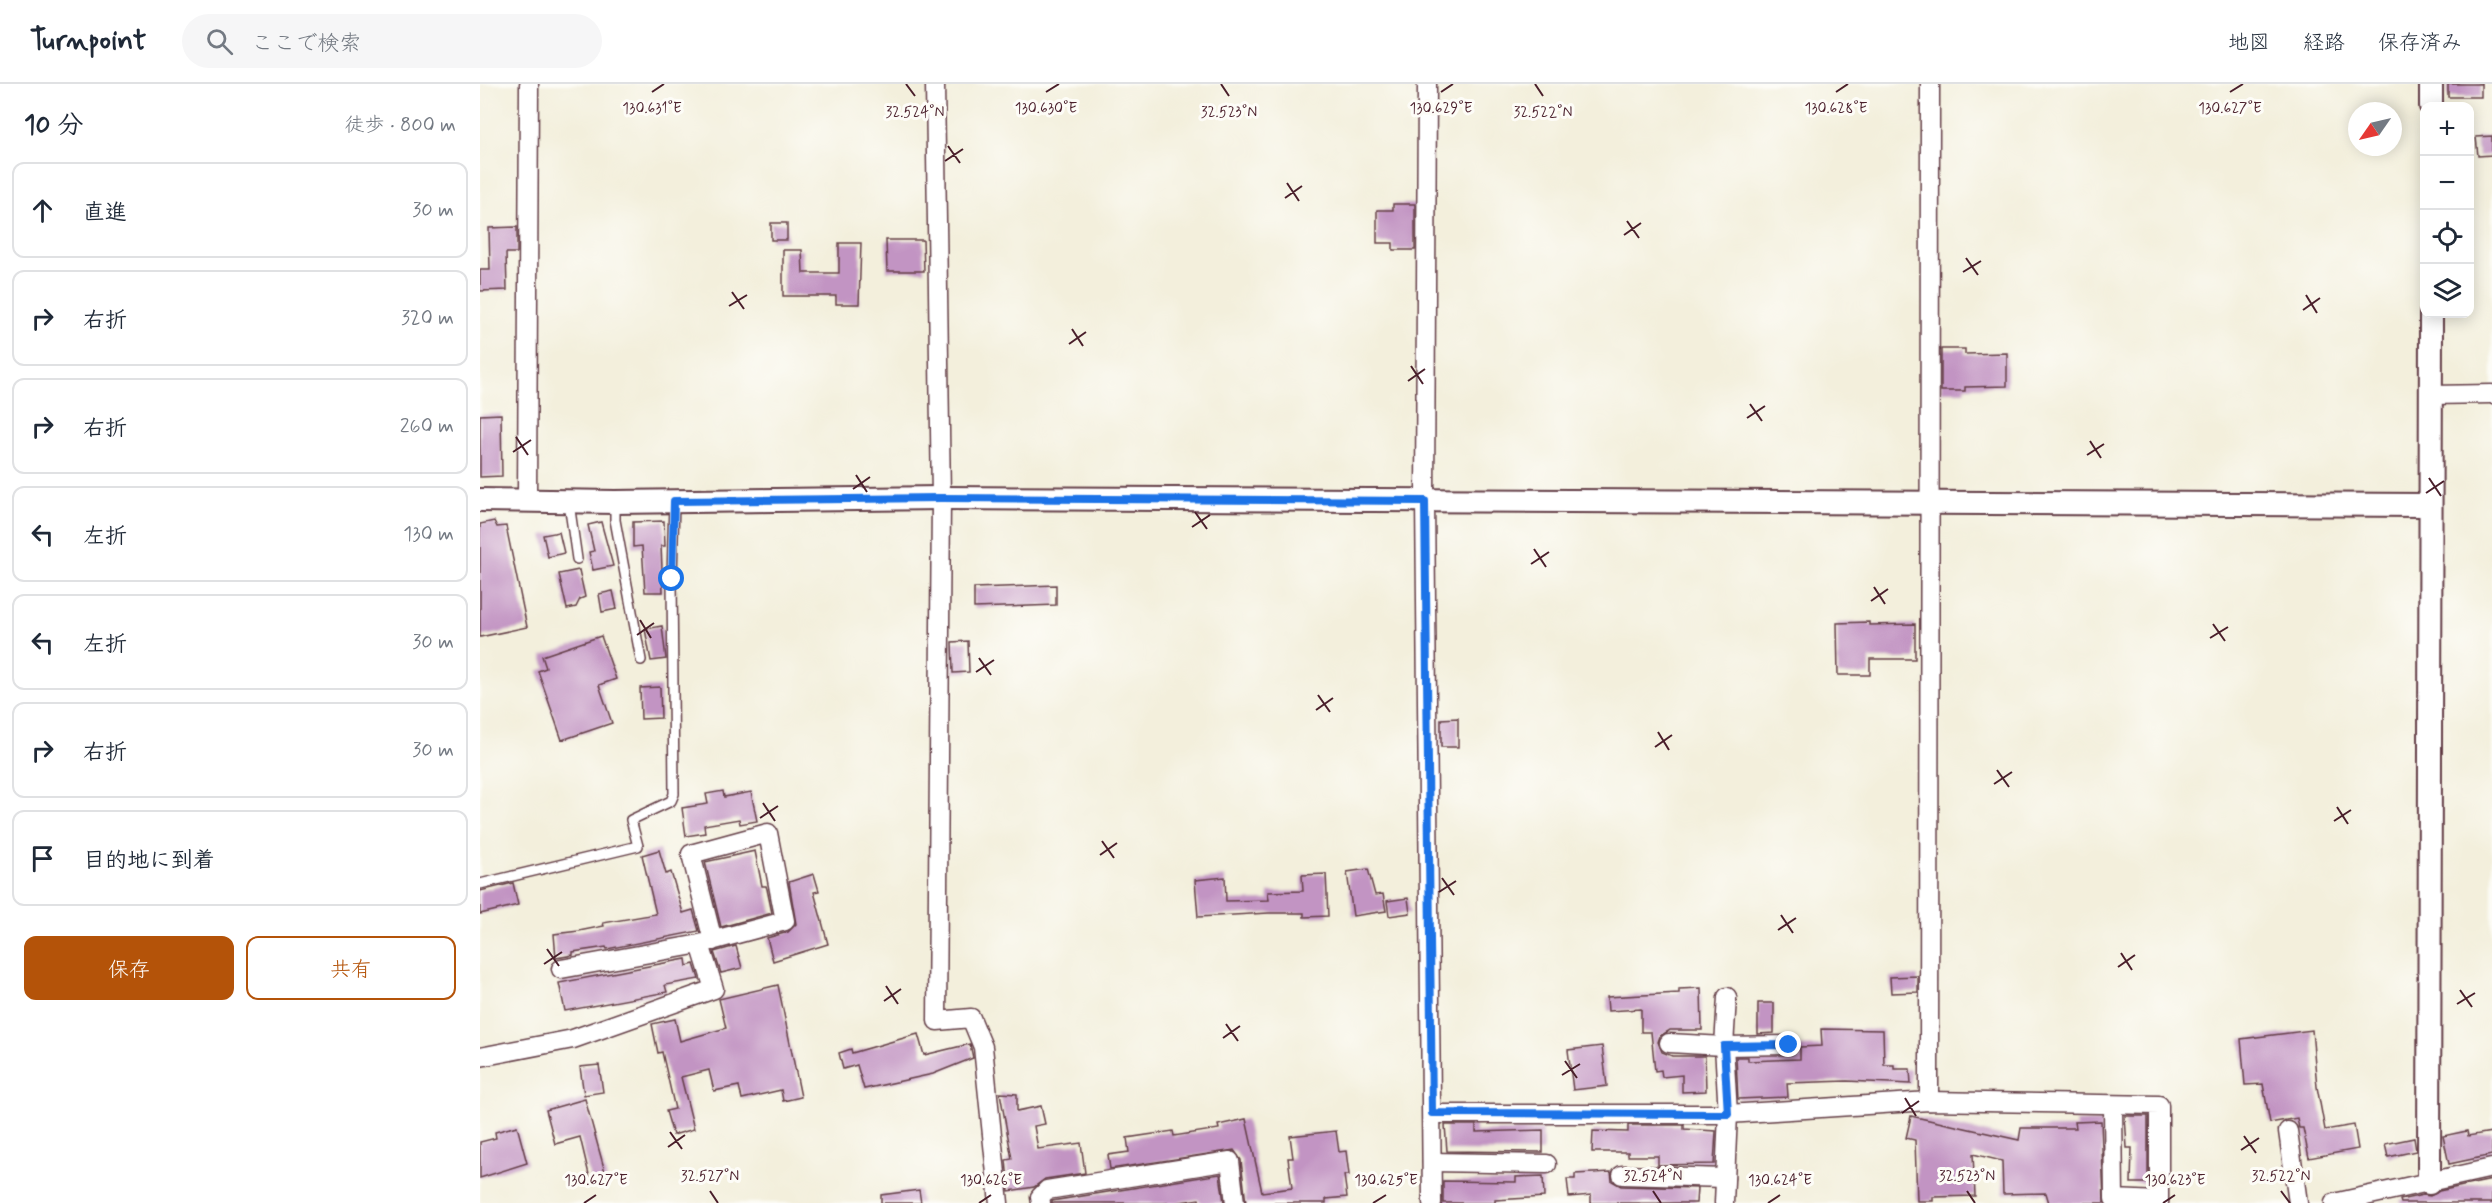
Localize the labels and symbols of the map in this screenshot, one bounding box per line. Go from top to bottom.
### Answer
text: 130.631°E [622,99,682,119]
text: 130.630°E [1015,99,1077,119]
text: 130.629°E [1410,99,1473,119]
text: 130.628°E [1804,99,1868,119]
text: 130.627°E [2198,99,2262,119]
north arrow [2348,102,2402,156]
text: 32.524°N [885,103,945,123]
text: 32.523°N [1201,103,1257,123]
text: 32.522°N [1513,103,1573,123]
route start [658,565,684,591]
route end [1775,1031,1801,1057]
text: 32.527°N [681,1167,739,1187]
text: 32.524°N [1623,1167,1683,1187]
text: 32.523°N [1939,1167,1995,1187]
text: 32.522°N [2251,1167,2311,1187]
text: 130.627°E [564,1171,628,1191]
text: 130.626°E [960,1171,1022,1191]
text: 130.625°E [1354,1171,1418,1191]
text: 130.624°E [1748,1171,1812,1191]
text: 130.623°E [2144,1171,2206,1191]

